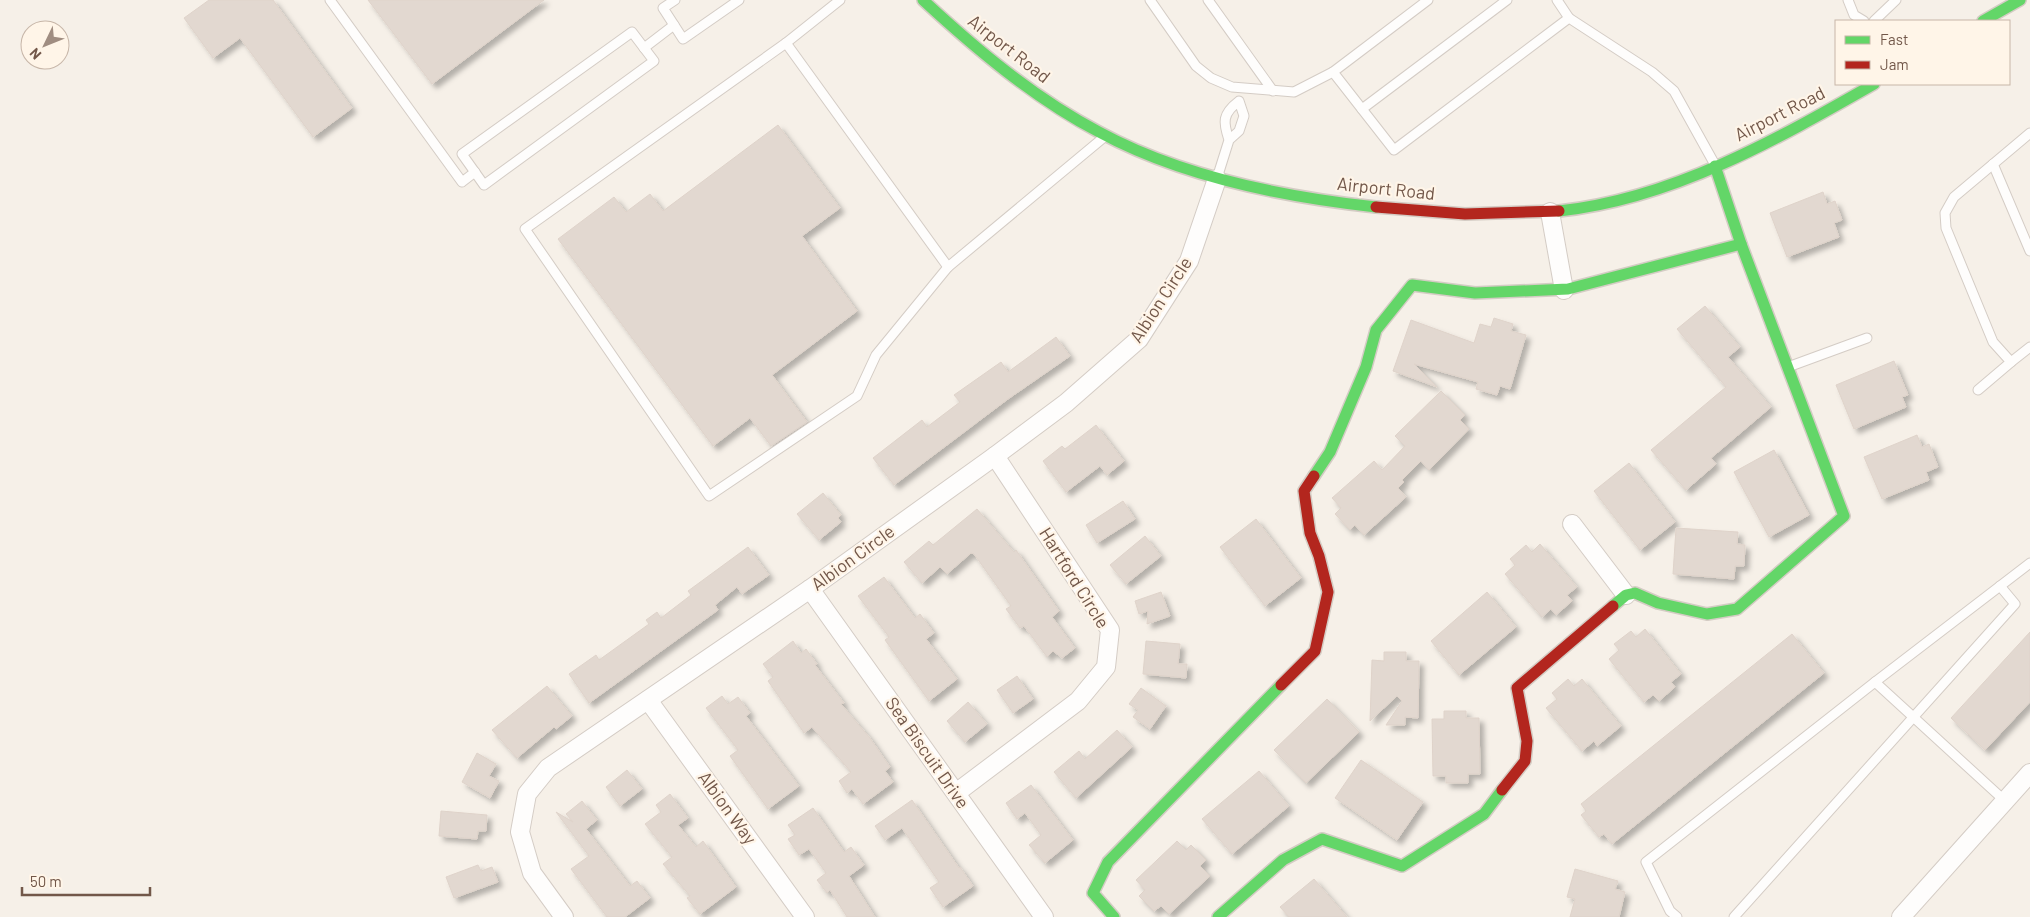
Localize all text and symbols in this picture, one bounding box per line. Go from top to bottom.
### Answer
street label: Airport Road [964,9,1055,87]
north arrow [20,20,70,70]
legend [1835,20,2010,85]
text: Fast [1880,30,1908,48]
text: N [26,45,45,63]
text: Jam [1880,55,1909,73]
street label: Airport Road [1731,81,1828,145]
street label: Airport Road [1336,172,1436,204]
street label: Albion Circle [1124,253,1196,346]
street label: Albion Circle [806,520,898,595]
street label: Hartford Circle [1035,523,1115,632]
street label: Sea Biscuit Drive [881,692,974,812]
street label: Albion Way [694,767,762,848]
scale bar [22,864,150,896]
text: 50 m [30,872,62,890]

